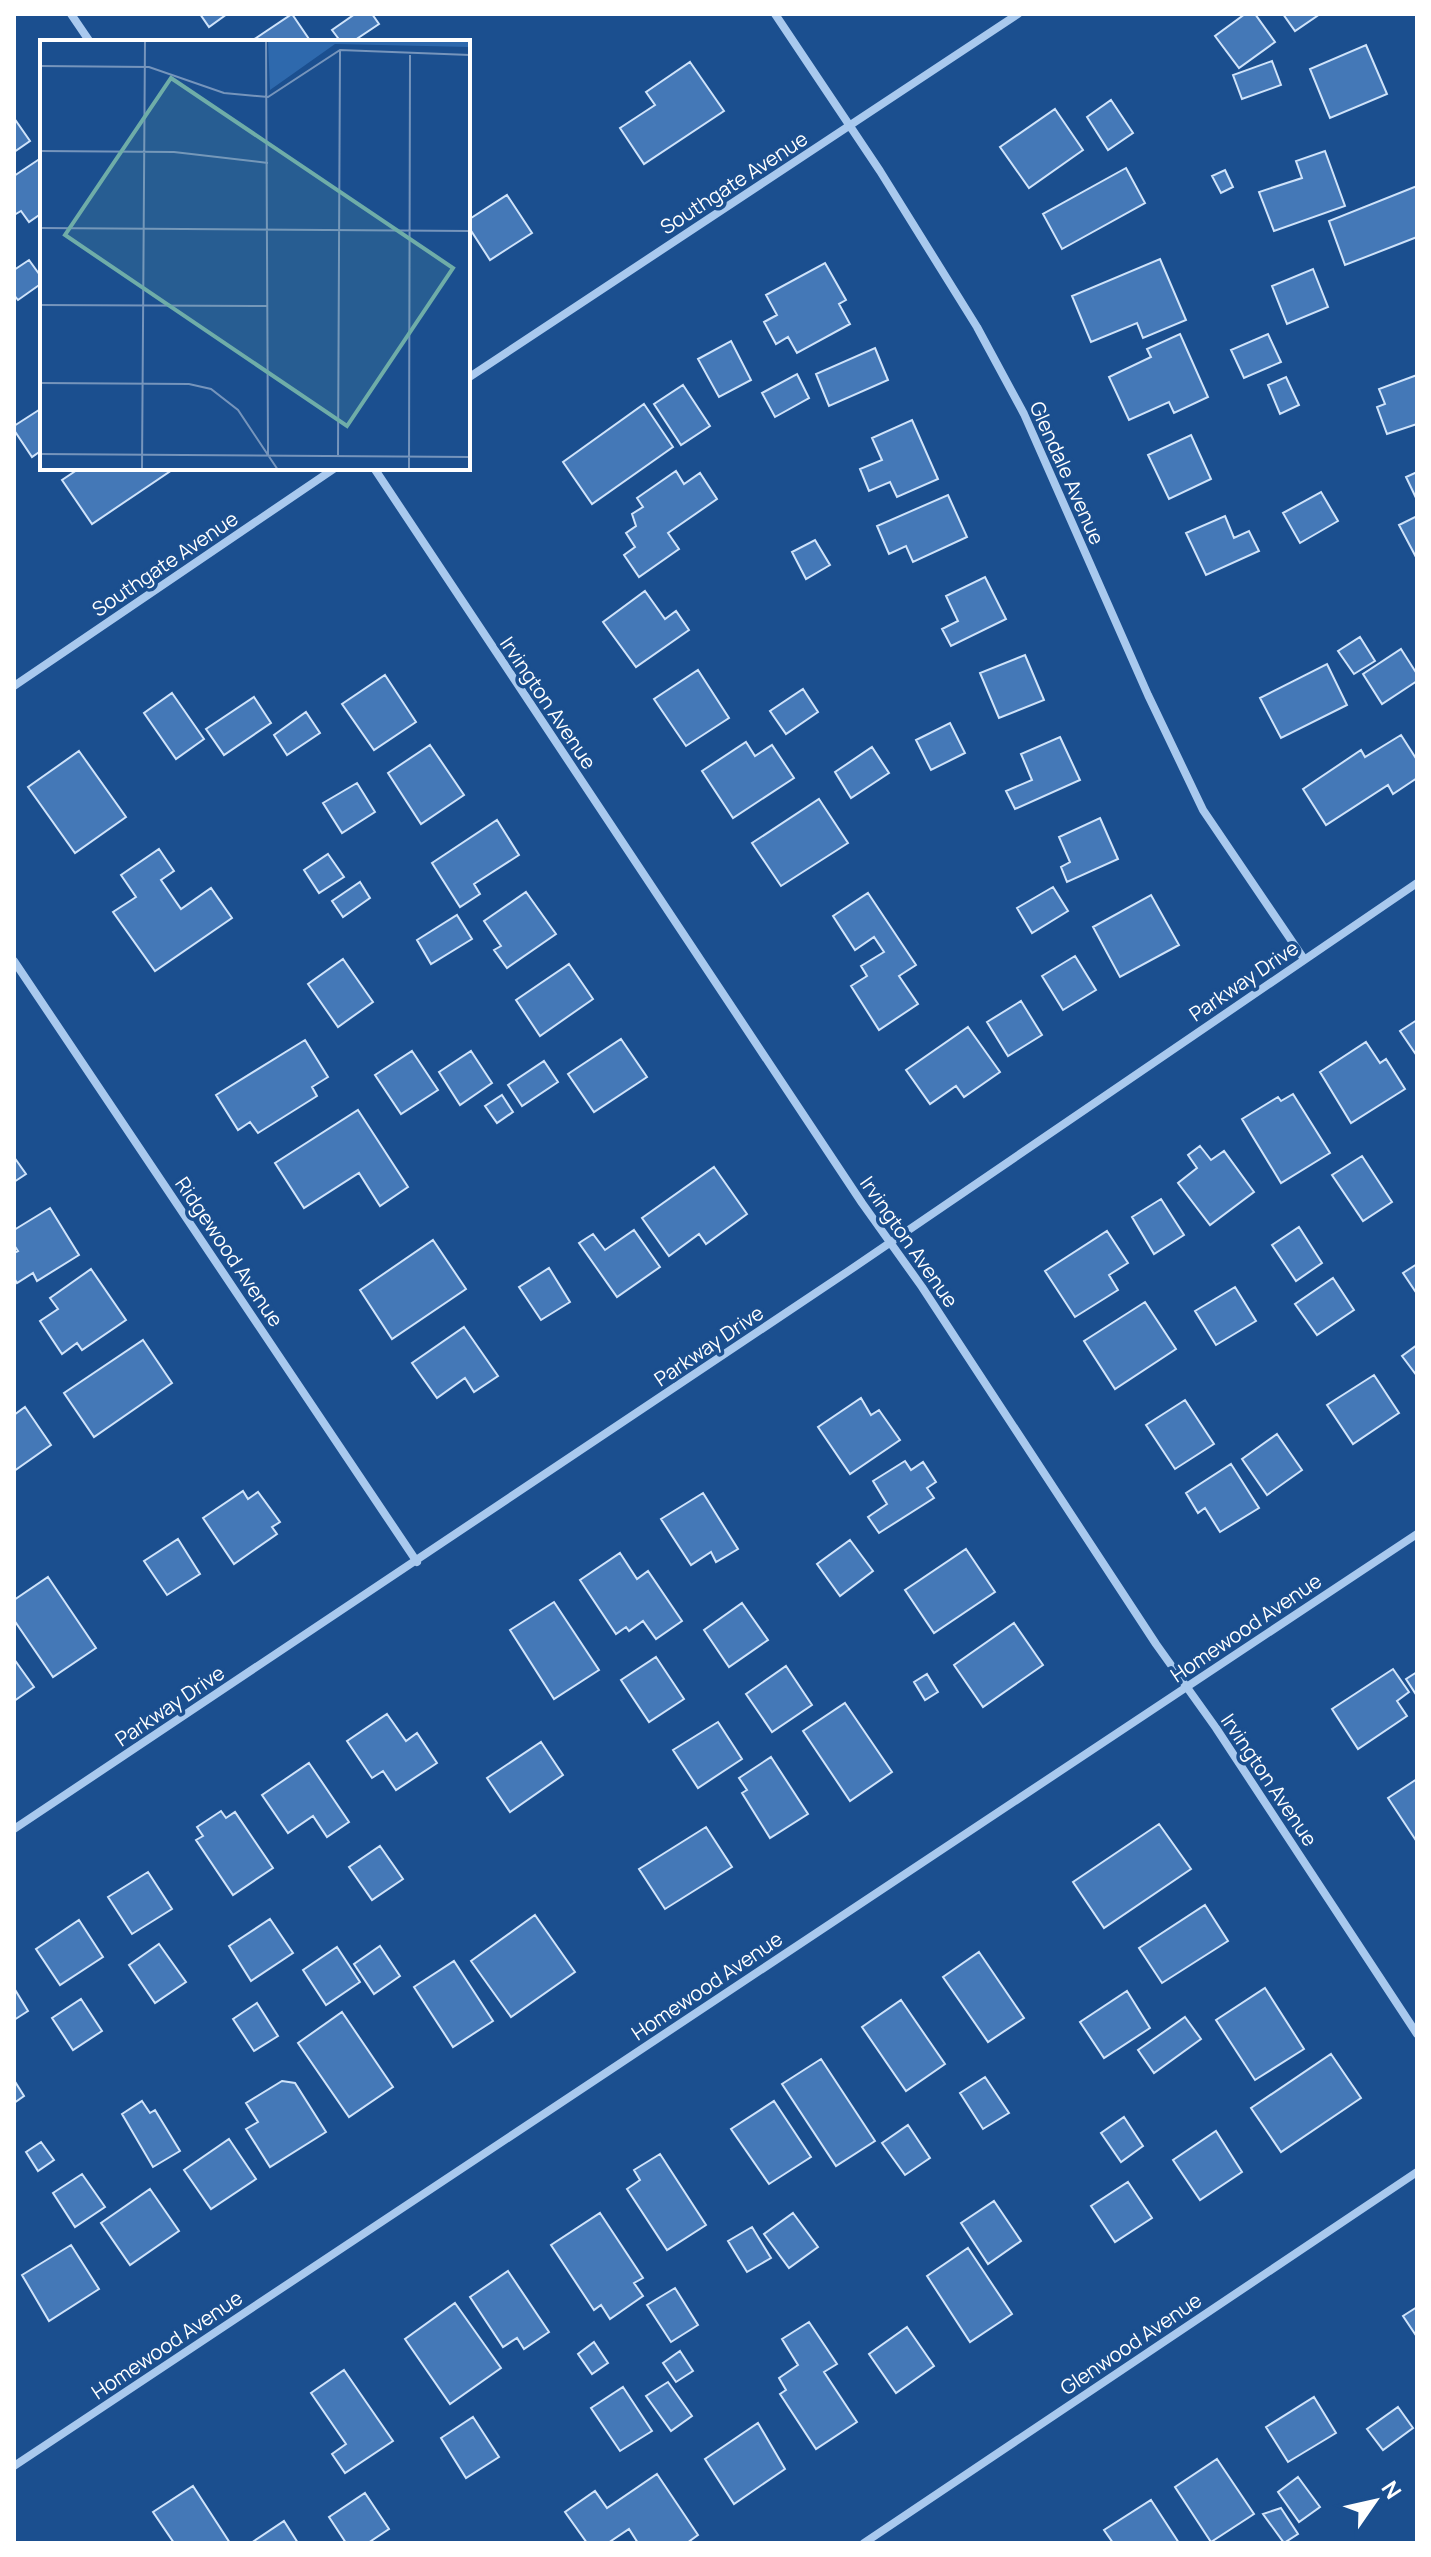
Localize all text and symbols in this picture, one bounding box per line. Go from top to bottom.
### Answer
inset map [40,40,470,470]
street label: Southgate Avenue [655,125,813,240]
street label: Glendale Avenue [1024,397,1111,549]
street label: Southgate Avenue [86,505,243,622]
street label: Irvington Avenue [494,631,603,774]
street label: Parkway Drive [1184,934,1304,1027]
street label: Irvington Avenue [854,1171,965,1313]
street label: Ridgewood Avenue [169,1172,290,1332]
street label: Parkway Drive [649,1299,769,1392]
street label: Homewood Avenue [1165,1567,1326,1688]
street label: Parkway Drive [110,1659,230,1752]
street label: Irvington Avenue [1215,1708,1324,1851]
street label: Homewood Avenue [626,1925,787,2046]
street label: Homewood Avenue [86,2284,247,2405]
street label: Glenwood Avenue [1055,2286,1207,2401]
north arrow [1335,2461,1415,2541]
text: N [1375,2475,1408,2505]

